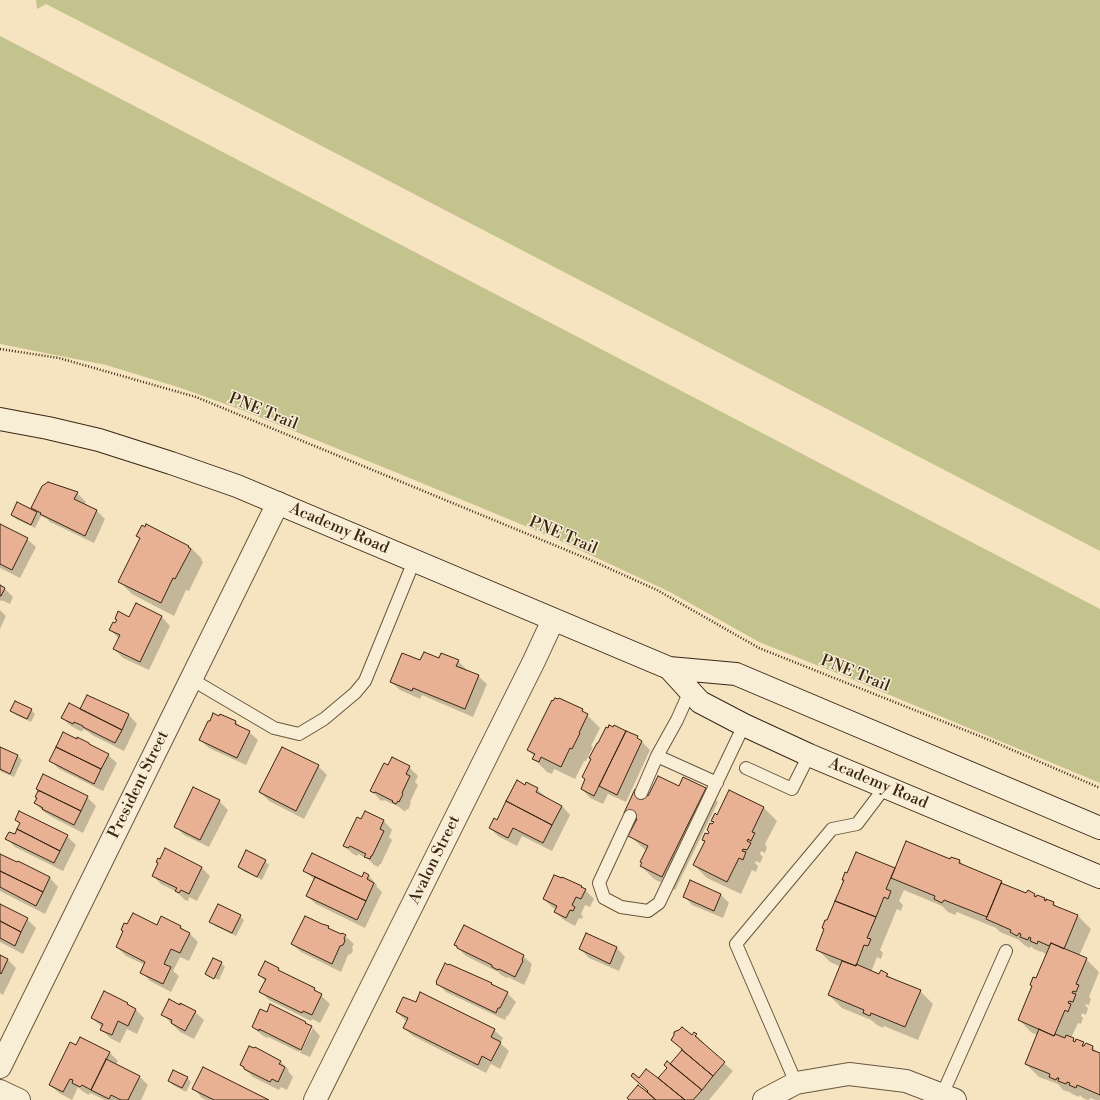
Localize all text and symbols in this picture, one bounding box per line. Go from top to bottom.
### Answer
street label: PNE Trail [226,389,300,435]
street label: Academy Road [286,499,392,559]
street label: PNE Trail [526,513,600,559]
street label: PNE Trail [818,651,892,697]
street label: President Street [105,728,173,842]
street label: Academy Road [825,754,931,814]
street label: Avalon Street [405,813,465,907]

